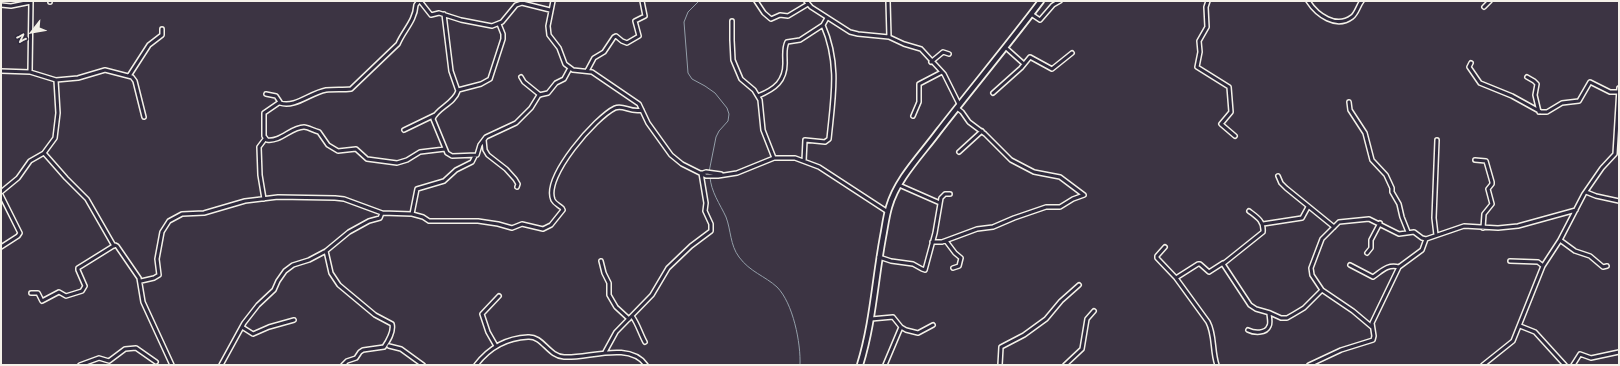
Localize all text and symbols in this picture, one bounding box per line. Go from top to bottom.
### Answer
north arrow [12,12,52,52]
text: N [12,30,31,47]

